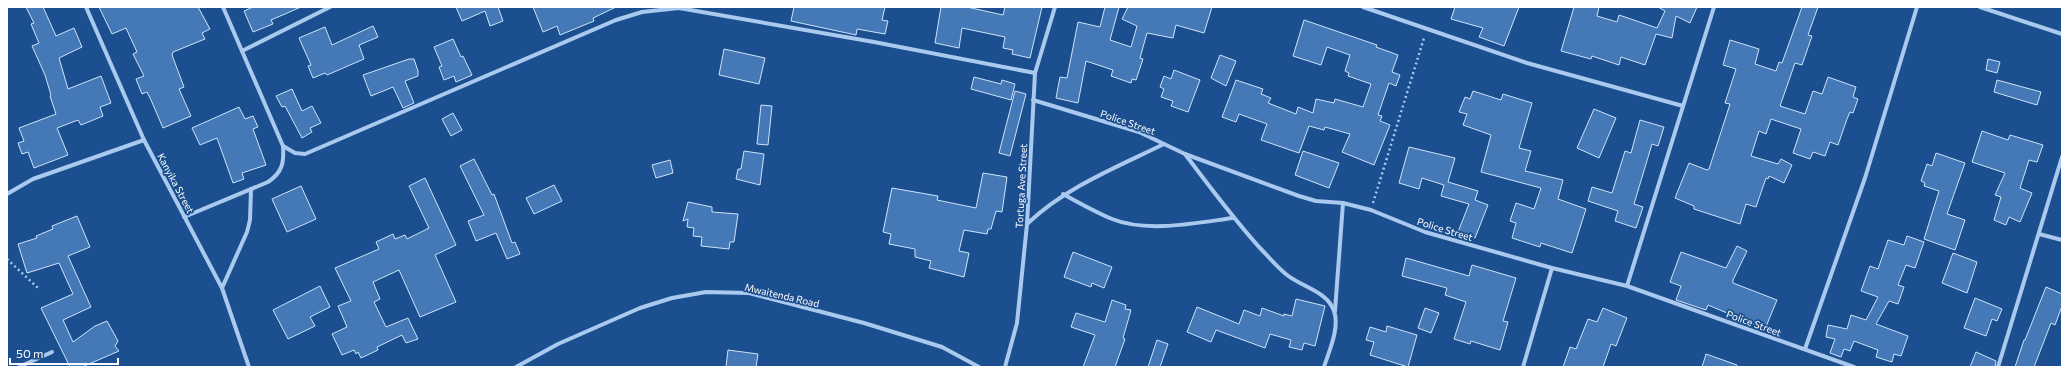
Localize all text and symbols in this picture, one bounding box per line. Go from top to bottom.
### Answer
street label: Police Street [1099,107,1157,137]
street label: Tortuga Ave Street [1013,143,1029,229]
street label: Kanyika Street [155,151,197,215]
street label: Police Street [1416,215,1474,243]
street label: Mwaitenda Road [743,281,821,309]
street label: Police Street [1725,308,1783,338]
scale bar [10,340,118,366]
text: 50 m [16,346,44,360]

